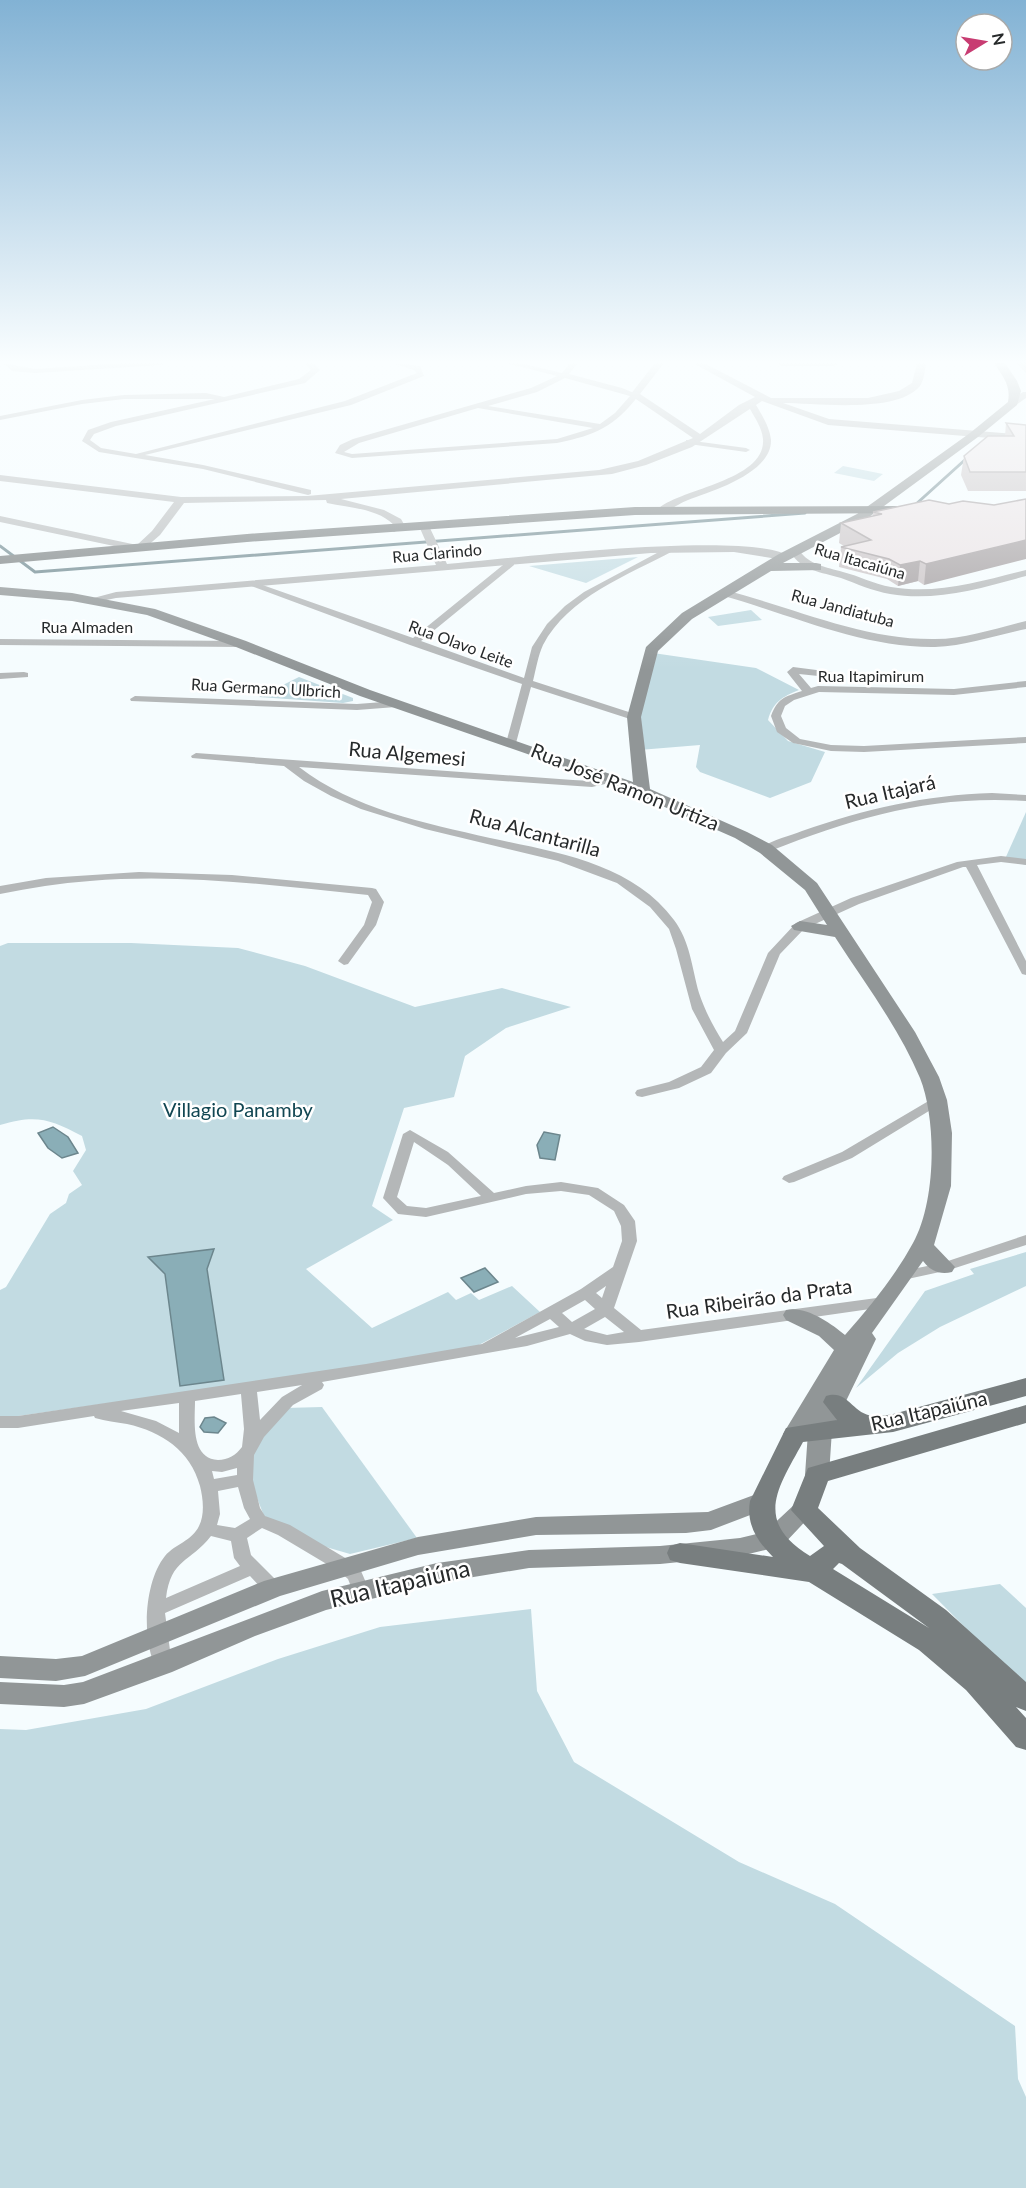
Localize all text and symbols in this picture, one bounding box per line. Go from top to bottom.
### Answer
north arrow [954,12,1014,72]
text: N [989,31,1010,47]
street label: Rua Itacaiúna [812,538,908,583]
street label: Rua Clarindo [391,539,482,566]
street label: Rua Jandiatuba [790,585,897,630]
street label: Rua Olavo Leite [406,616,516,671]
street label: Rua Almaden [41,617,133,636]
street label: Rua Itapimirum [818,666,924,685]
street label: Rua Germano Ulbrich [190,674,342,701]
street label: Rua Algemesi [348,736,466,770]
street label: Rua José Ramon Urtiza [528,737,723,835]
street label: Rua Itajará [842,769,938,813]
street label: Rua Alcantarilla [467,803,604,861]
park label: Villagio Panamby [163,1097,314,1121]
street label: Rua Ribeirão da Prata [664,1273,853,1323]
street label: Rua Itapaiúna [868,1385,989,1435]
street label: Rua Itapaiúna [327,1552,472,1613]

